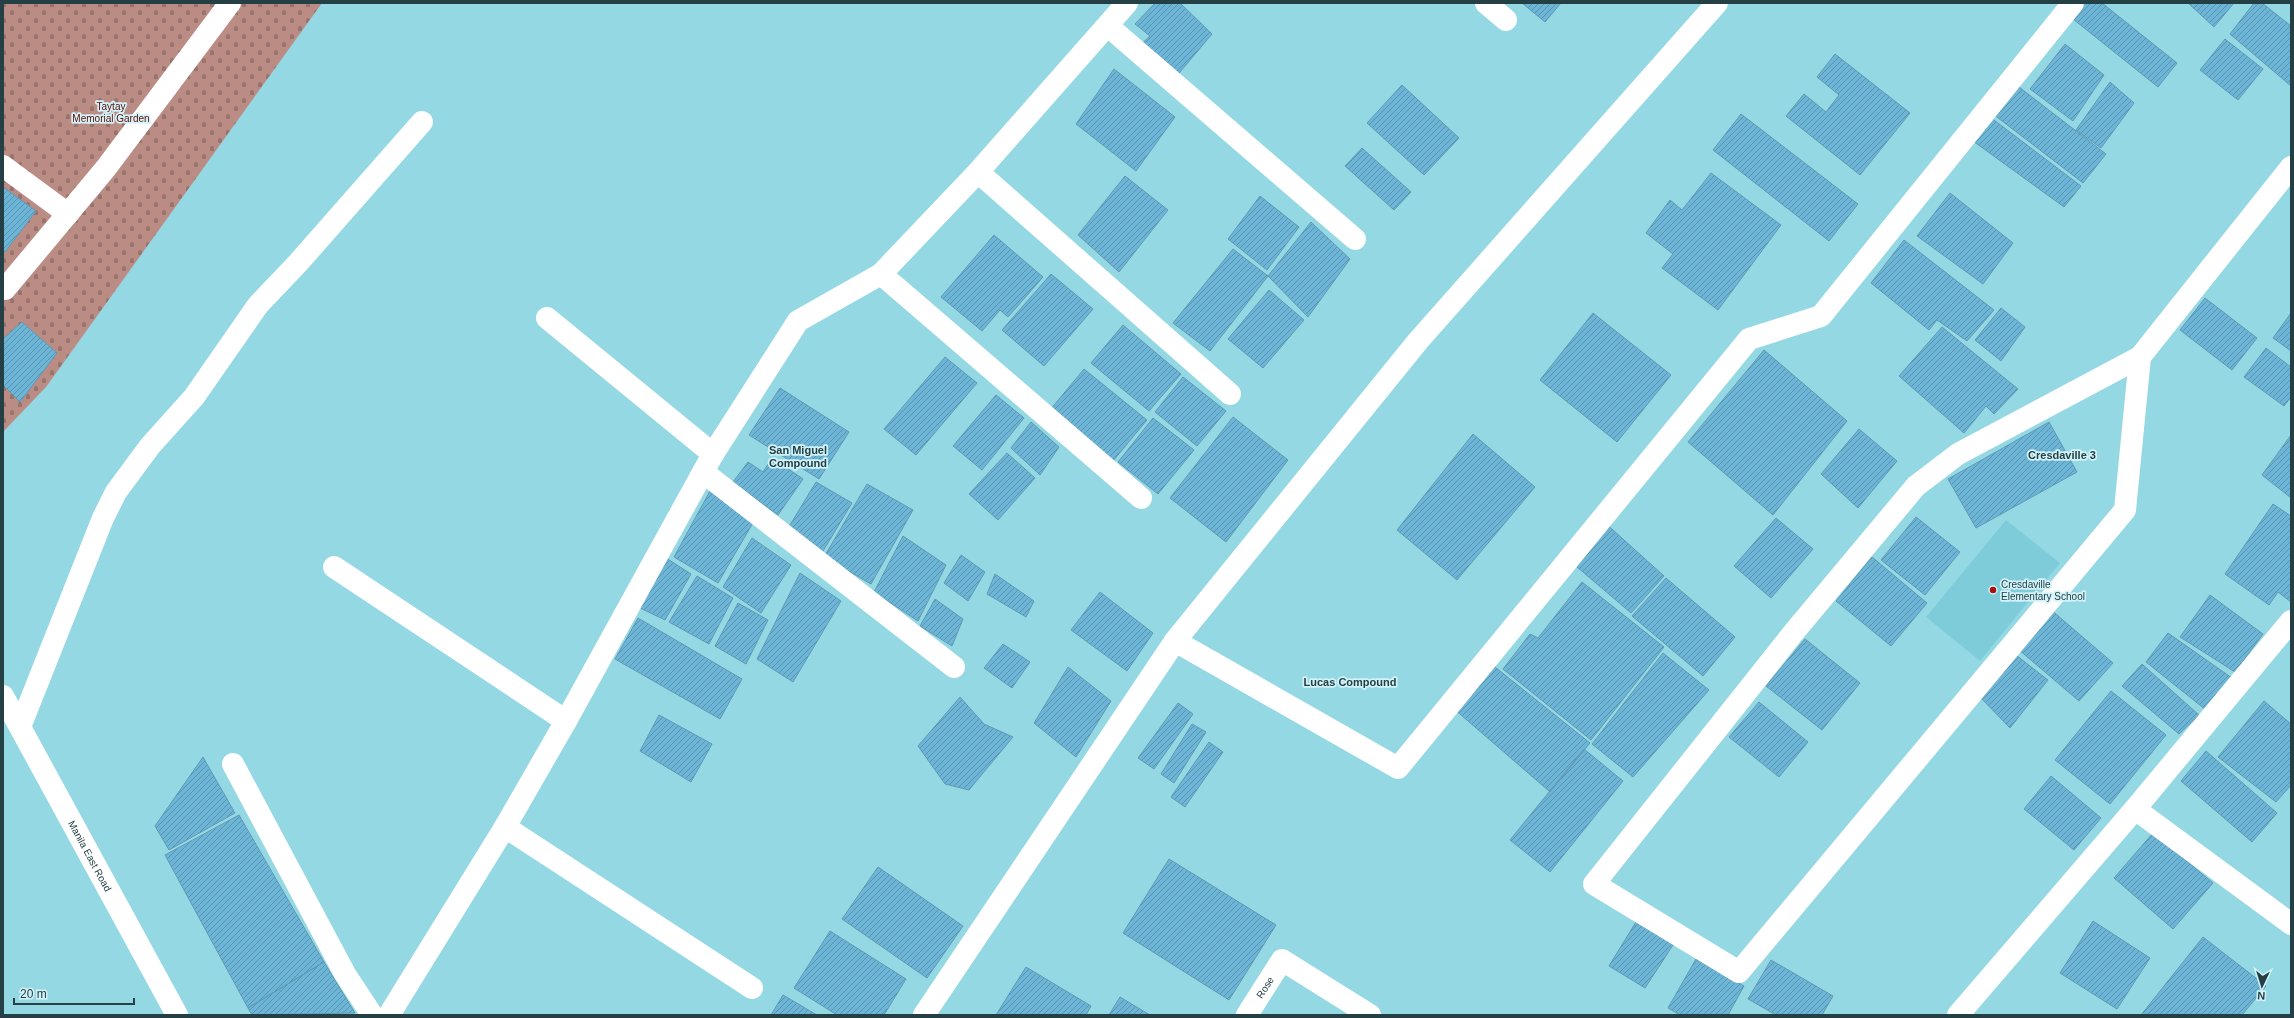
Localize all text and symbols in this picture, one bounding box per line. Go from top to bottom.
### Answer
park label: Taytay Memorial Garden [72,101,150,124]
district label: San Miguel Compound [769,444,827,469]
district label: Cresdaville 3 [2028,449,2096,461]
place label: Cresdaville Elementary School [2001,579,2085,602]
marker: Cresdaville Elementary School [1988,585,1998,595]
district label: Lucas Compound [1304,676,1396,688]
street label: Manila East Road [66,818,114,893]
north arrow [2242,966,2282,1006]
street label: Rose [1254,974,1276,1000]
scale bar [14,980,134,1006]
text: 20 m [20,987,47,1001]
text: N [2257,990,2266,1002]

